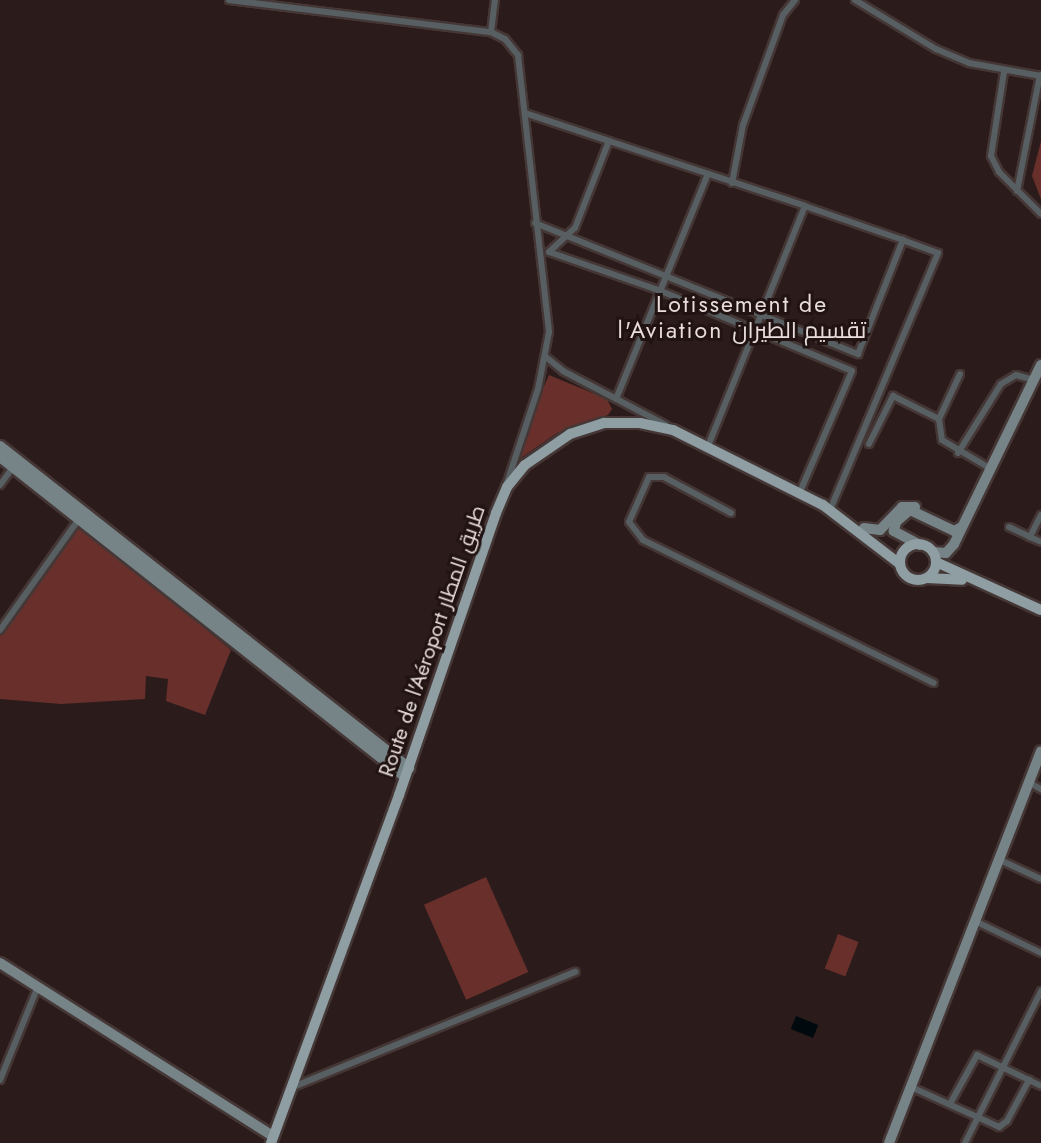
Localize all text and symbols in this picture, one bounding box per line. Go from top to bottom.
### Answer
district label: Lotissement de l'Aviation تقسيم الطيران [629,290,855,344]
street label: Route de l'Aéroport طريق المطار [374,502,490,780]

